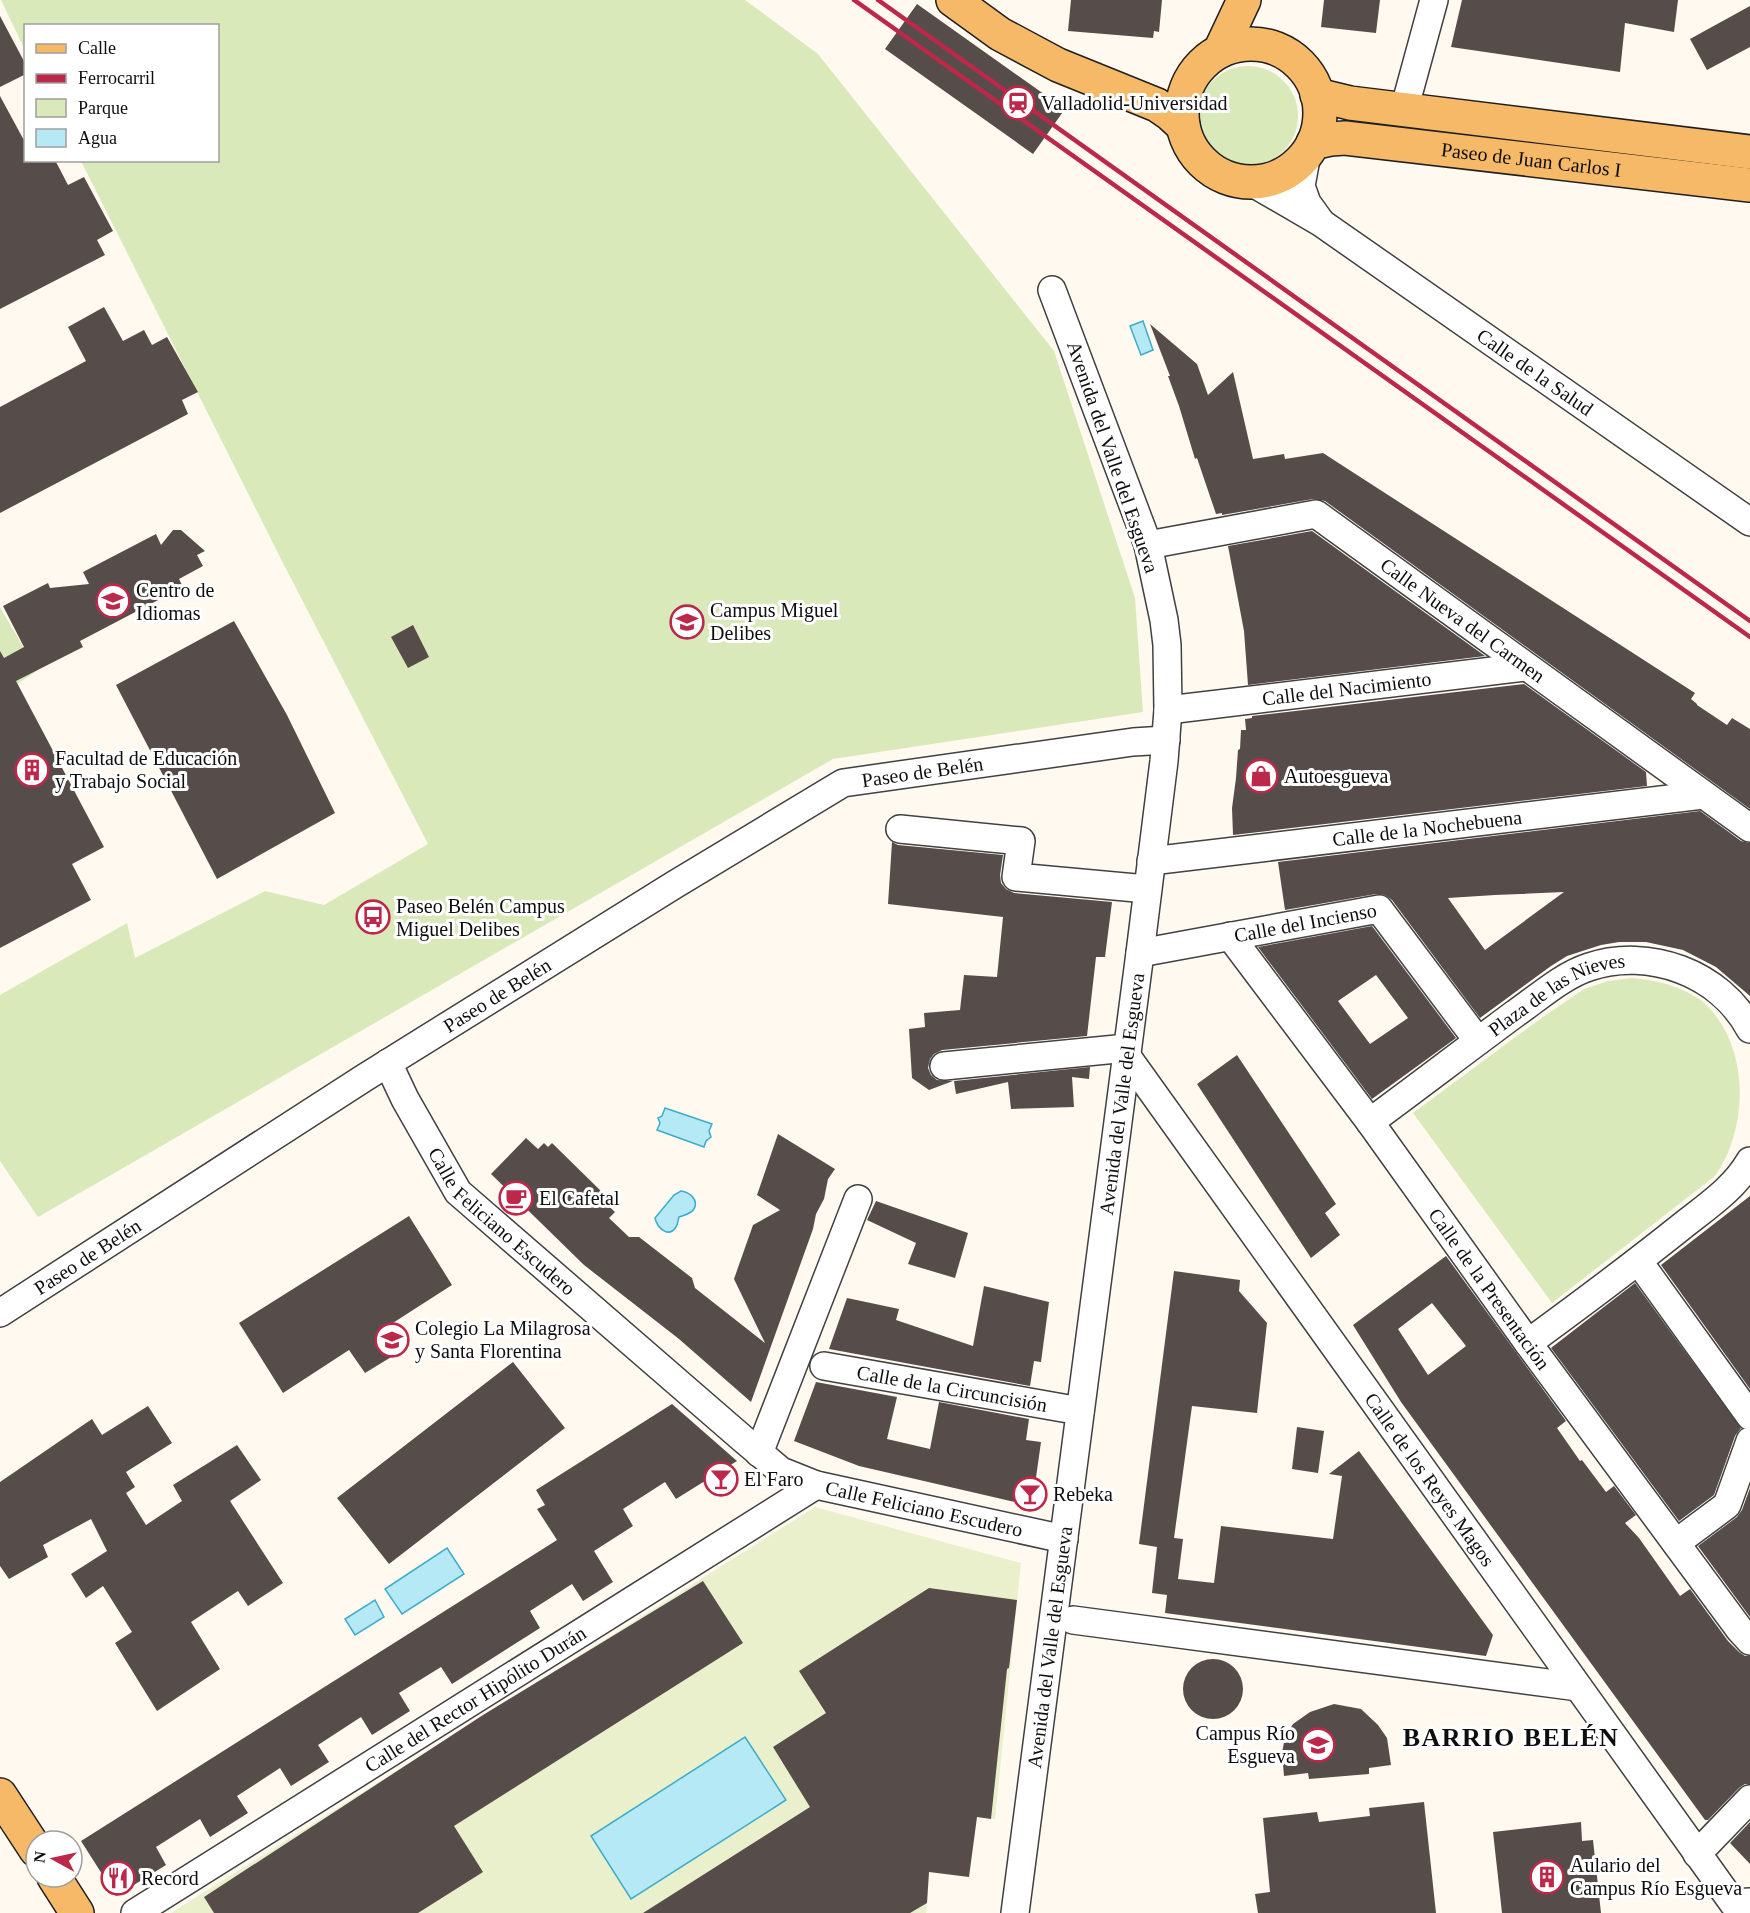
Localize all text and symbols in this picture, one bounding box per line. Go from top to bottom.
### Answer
legend [24,24,219,162]
text: Calle [78,38,116,58]
text: Ferrocarril [78,68,155,88]
station icon: Valladolid-Universidad [1000,85,1036,121]
place label: Valladolid-Universidad [1041,92,1228,114]
text: Parque [78,98,128,118]
text: Agua [78,128,117,148]
street label: Paseo de Juan Carlos I [1440,138,1623,181]
street label: Calle de la Salud [1473,324,1597,420]
street label: Avenida del Valle del Esgueva [1062,338,1163,576]
street label: Calle Nueva del Carmen [1376,553,1549,687]
place label: Centro de Idiomas [136,579,214,624]
school or university icon: Centro de Idiomas [95,583,131,619]
place label: Campus Miguel Delibes [710,599,839,644]
school or university icon: Campus Miguel Delibes [669,604,705,640]
street label: Calle del Nacimiento [1261,667,1432,710]
place label: Facultad de Educación y Trabajo Social [55,747,237,793]
building icon: Facultad de Educación y Trabajo Social [14,752,50,788]
street label: Paseo de Belén [860,752,984,791]
shop icon: Autoesgueva [1243,758,1279,794]
place label: Autoesgueva [1284,765,1389,788]
street label: Calle de la Nochebuena [1331,806,1523,850]
place label: Paseo Belén Campus Miguel Delibes [396,895,565,941]
bus stop icon: Paseo Belén Campus Miguel Delibes [355,899,391,935]
street label: Calle del Incienso [1232,899,1378,946]
street label: Plaza de las Nieves [1484,949,1626,1041]
street label: Paseo de Belén [439,954,555,1037]
street label: Avenida del Valle del Esgueva [1095,972,1148,1216]
street label: Calle Feliciano Escudero [424,1144,580,1300]
cafe icon: El Cafetal [498,1180,534,1216]
place label: El Cafetal [539,1187,620,1209]
street label: Calle de la Presentación [1424,1204,1555,1374]
street label: Paseo de Belén [30,1214,145,1299]
place label: Colegio La Milagrosa y Santa Florentina [415,1317,591,1363]
school or university icon: Colegio La Milagrosa y Santa Florentina [374,1322,410,1358]
street label: Calle de la Circuncisión [855,1361,1049,1416]
street label: Calle de los Reyes Magos [1360,1389,1499,1571]
bar icon: El Faro [703,1461,739,1497]
place label: El Faro [744,1468,803,1490]
street label: Calle Feliciano Escudero [823,1476,1025,1541]
bar icon: Rebeka [1012,1476,1048,1512]
place label: Rebeka [1053,1483,1113,1505]
street label: Avenida del Valle del Esgueva [1023,1525,1076,1770]
street label: Calle del Rector Hipólito Durán [361,1621,590,1777]
place label: Campus Río Esgueva [1196,1722,1295,1768]
district label: BARRIO BELÉN [1403,1723,1619,1752]
school or university icon: Campus Río Esgueva [1300,1727,1336,1763]
north arrow [24,1829,84,1889]
text: N [30,1850,49,1864]
place label: Aulario del Campus Río Esgueva [1570,1854,1742,1900]
building icon: Aulario del Campus Río Esgueva [1529,1859,1565,1895]
restaurant icon: Record [100,1860,136,1896]
place label: Record [141,1867,199,1889]

